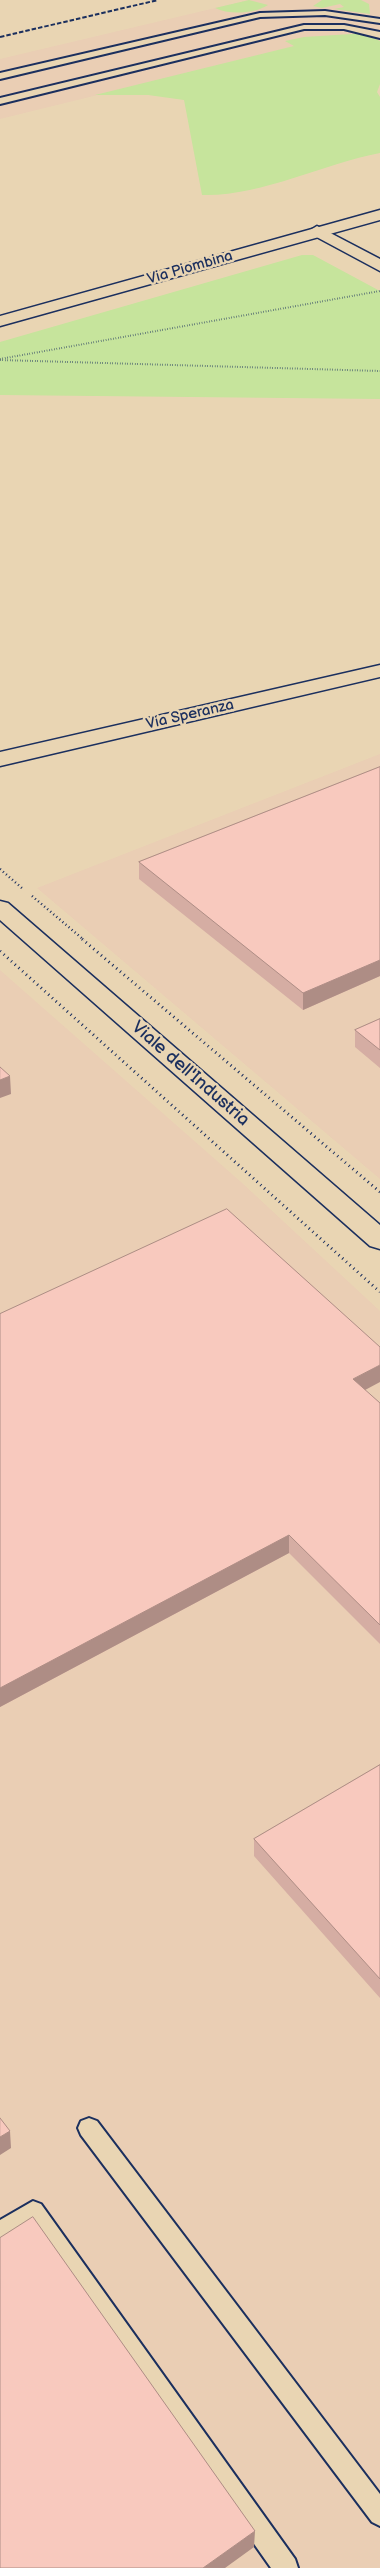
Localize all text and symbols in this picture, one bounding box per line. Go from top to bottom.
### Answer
street label: Via Piombina [145,247,235,289]
street label: Via Speranza [144,696,236,734]
street label: Viale dell'Industria [127,1017,253,1131]

